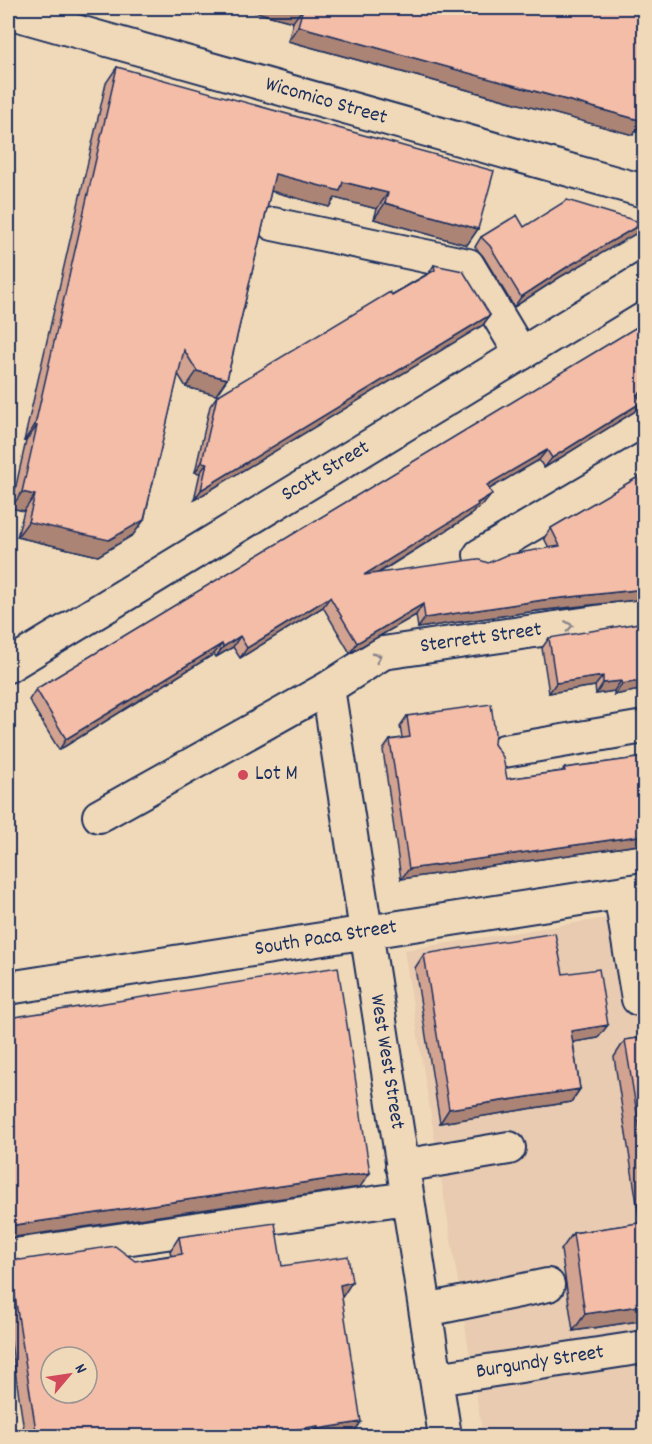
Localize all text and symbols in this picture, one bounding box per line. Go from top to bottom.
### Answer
street label: Wicomico Street [262,70,391,134]
street label: Scott Street [276,434,376,510]
street label: Sterrett Street [418,616,544,662]
one-way arrow [565,620,574,632]
one-way arrow [371,653,382,665]
place label: Lot M [255,760,298,790]
marker: Lot M [236,768,250,782]
street label: South Paca Street [253,913,399,965]
street label: West West Street [361,992,412,1132]
street label: Burgundy Street [474,1338,606,1388]
north arrow [39,1345,99,1405]
text: N [68,1360,92,1378]

